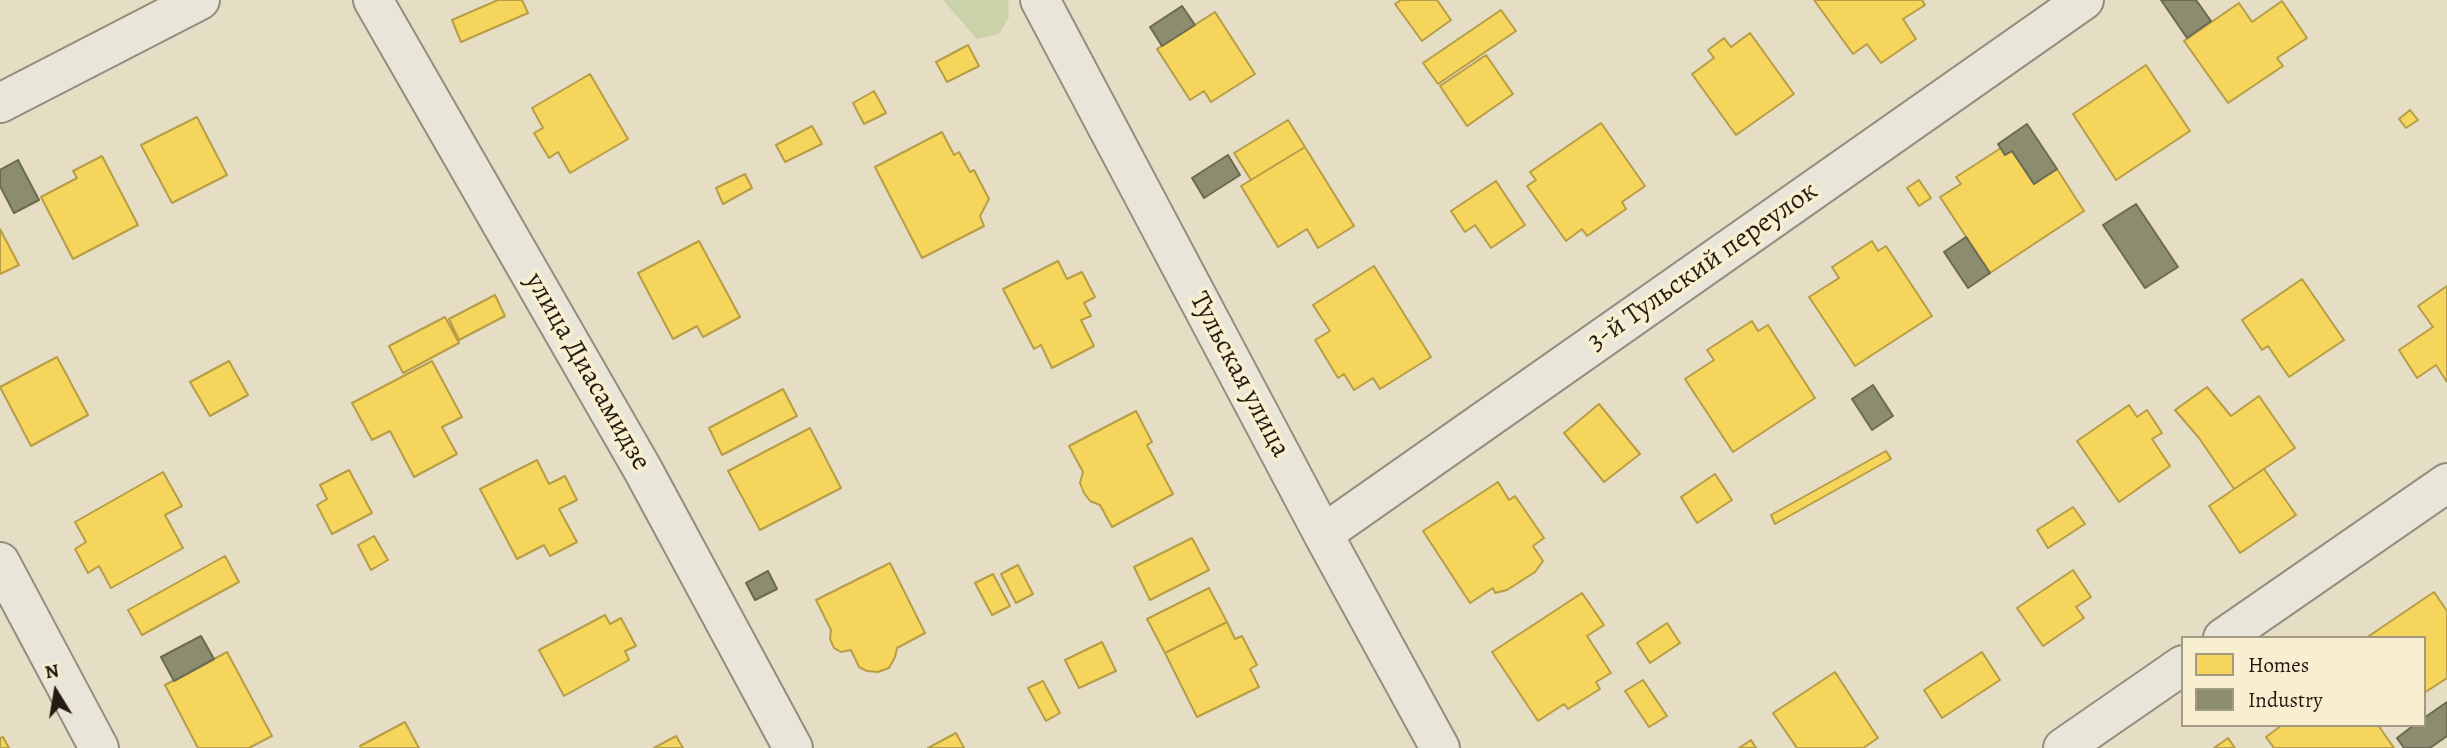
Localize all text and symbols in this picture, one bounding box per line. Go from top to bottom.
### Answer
street label: 3-й Тульский переулок [1581,175,1825,359]
street label: улица Диасамидзе [517,267,657,477]
street label: Тульская улица [1181,287,1297,463]
legend [2181,636,2426,727]
text: Homes [2248,651,2309,679]
north arrow [21,657,91,727]
text: N [43,657,61,685]
text: Industry [2248,686,2323,714]

